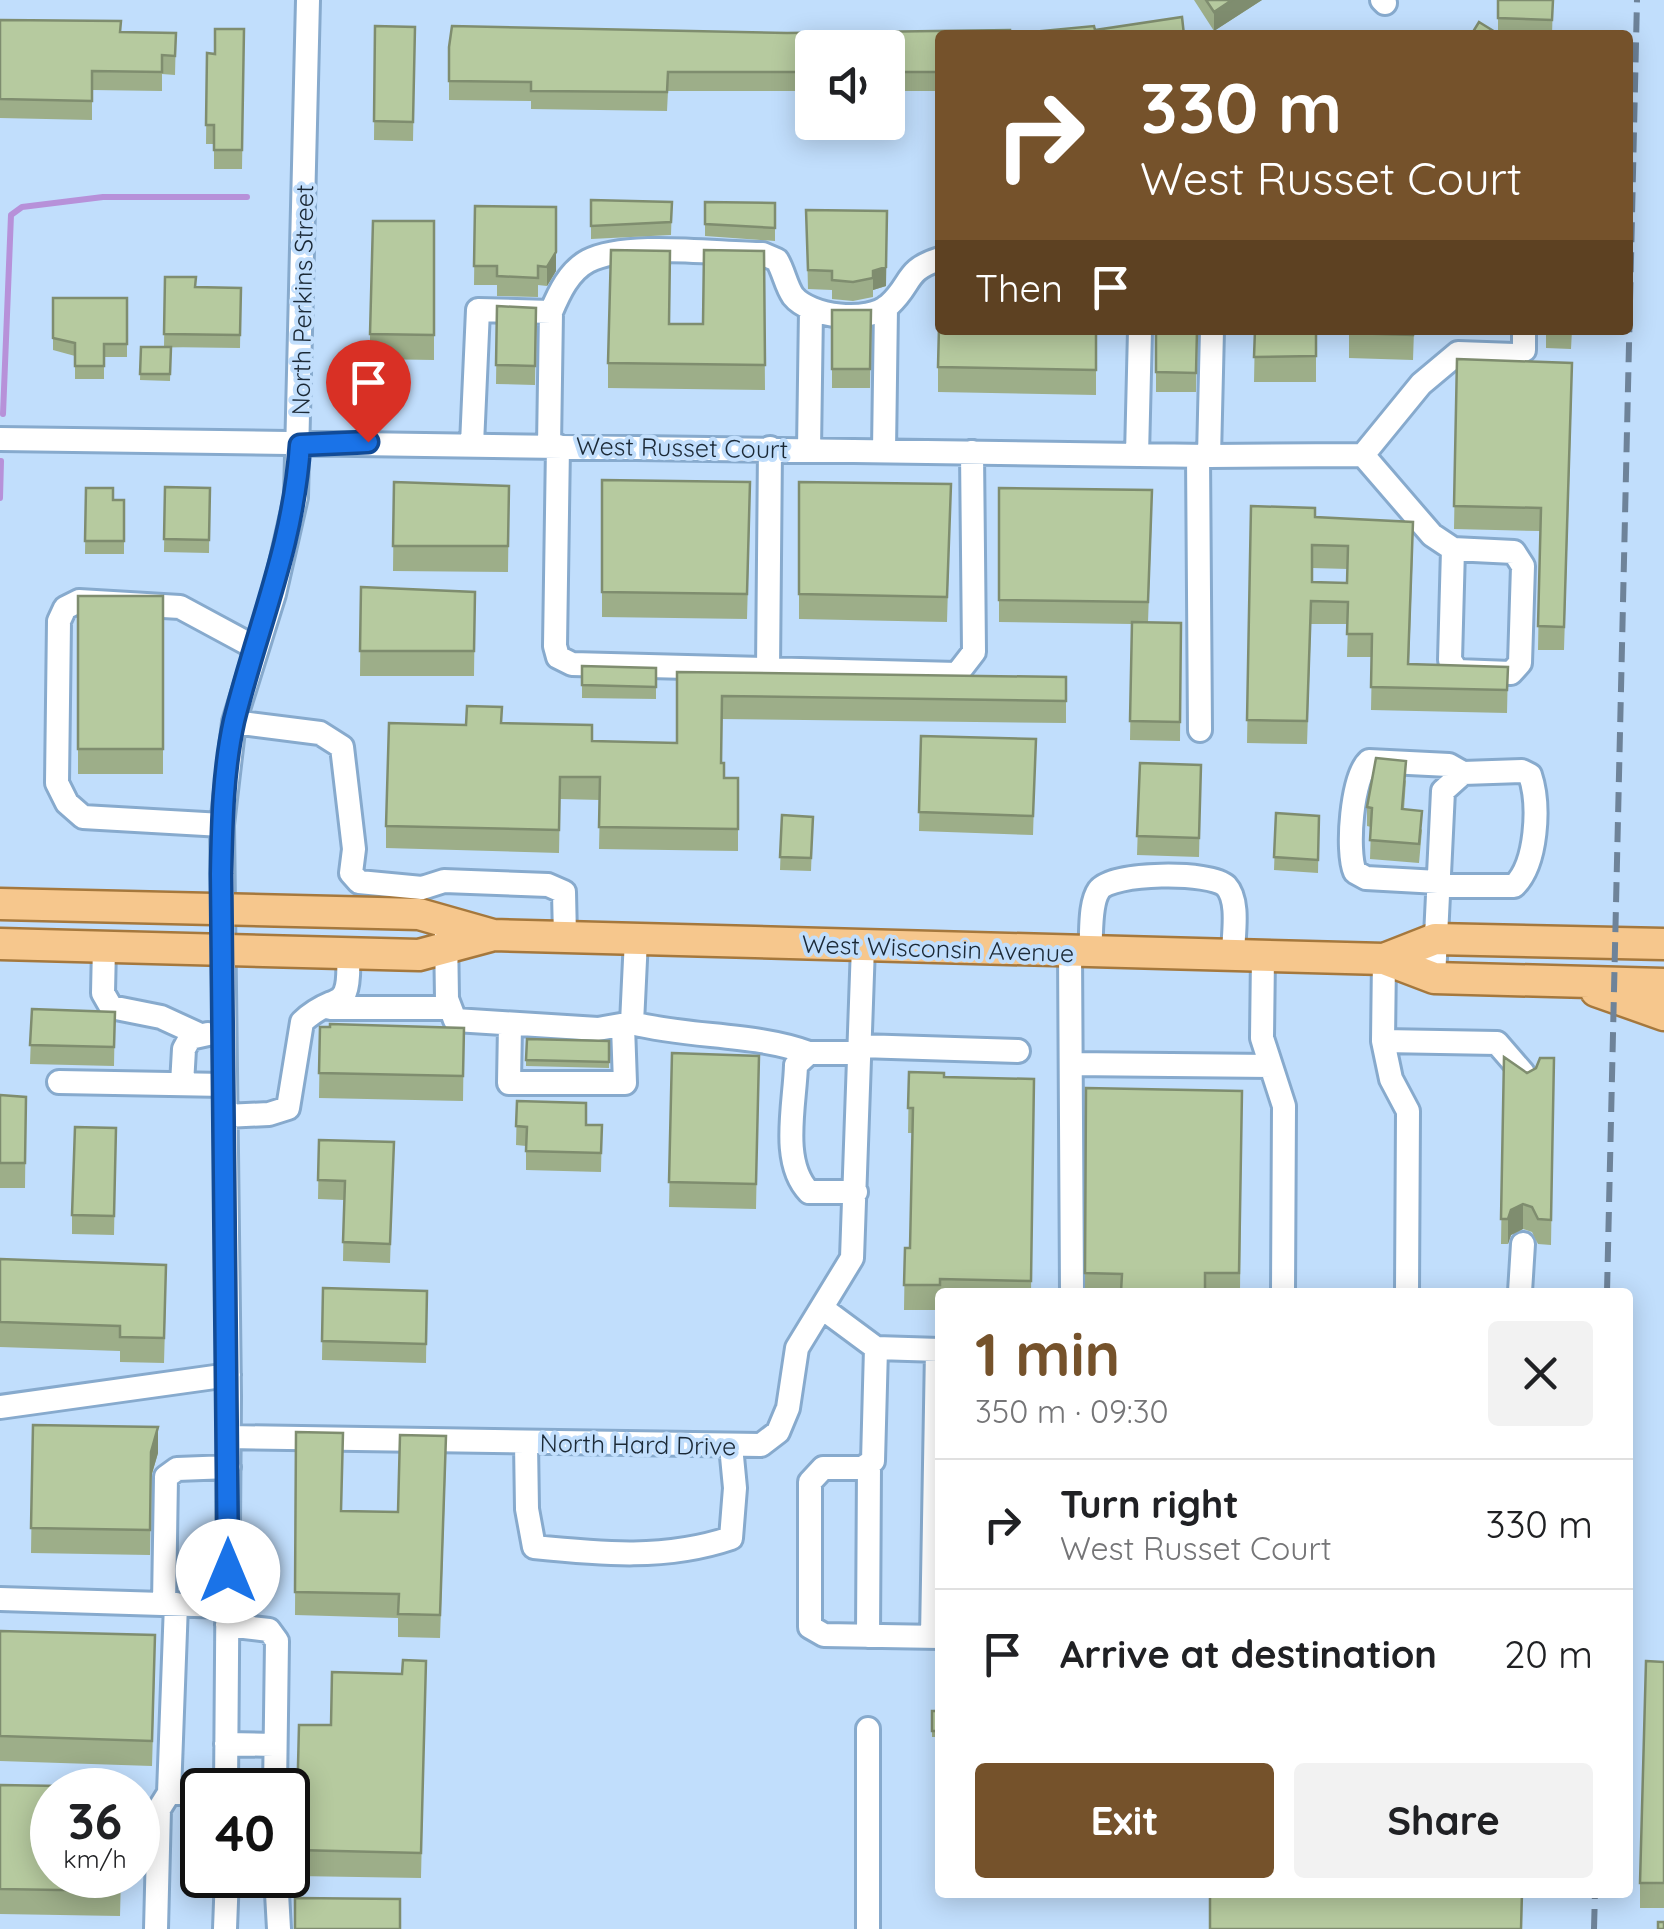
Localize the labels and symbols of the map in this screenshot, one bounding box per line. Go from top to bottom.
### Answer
street label: North Perkins Street [284,184,320,416]
pin [326,340,411,443]
street label: West Russet Court [576,430,788,464]
street label: West Wisconsin Avenue [801,928,1075,968]
street label: North Hard Drive [539,1427,737,1461]
position arrow [176,1519,280,1623]
speed limit sign: 40 [180,1768,310,1898]

